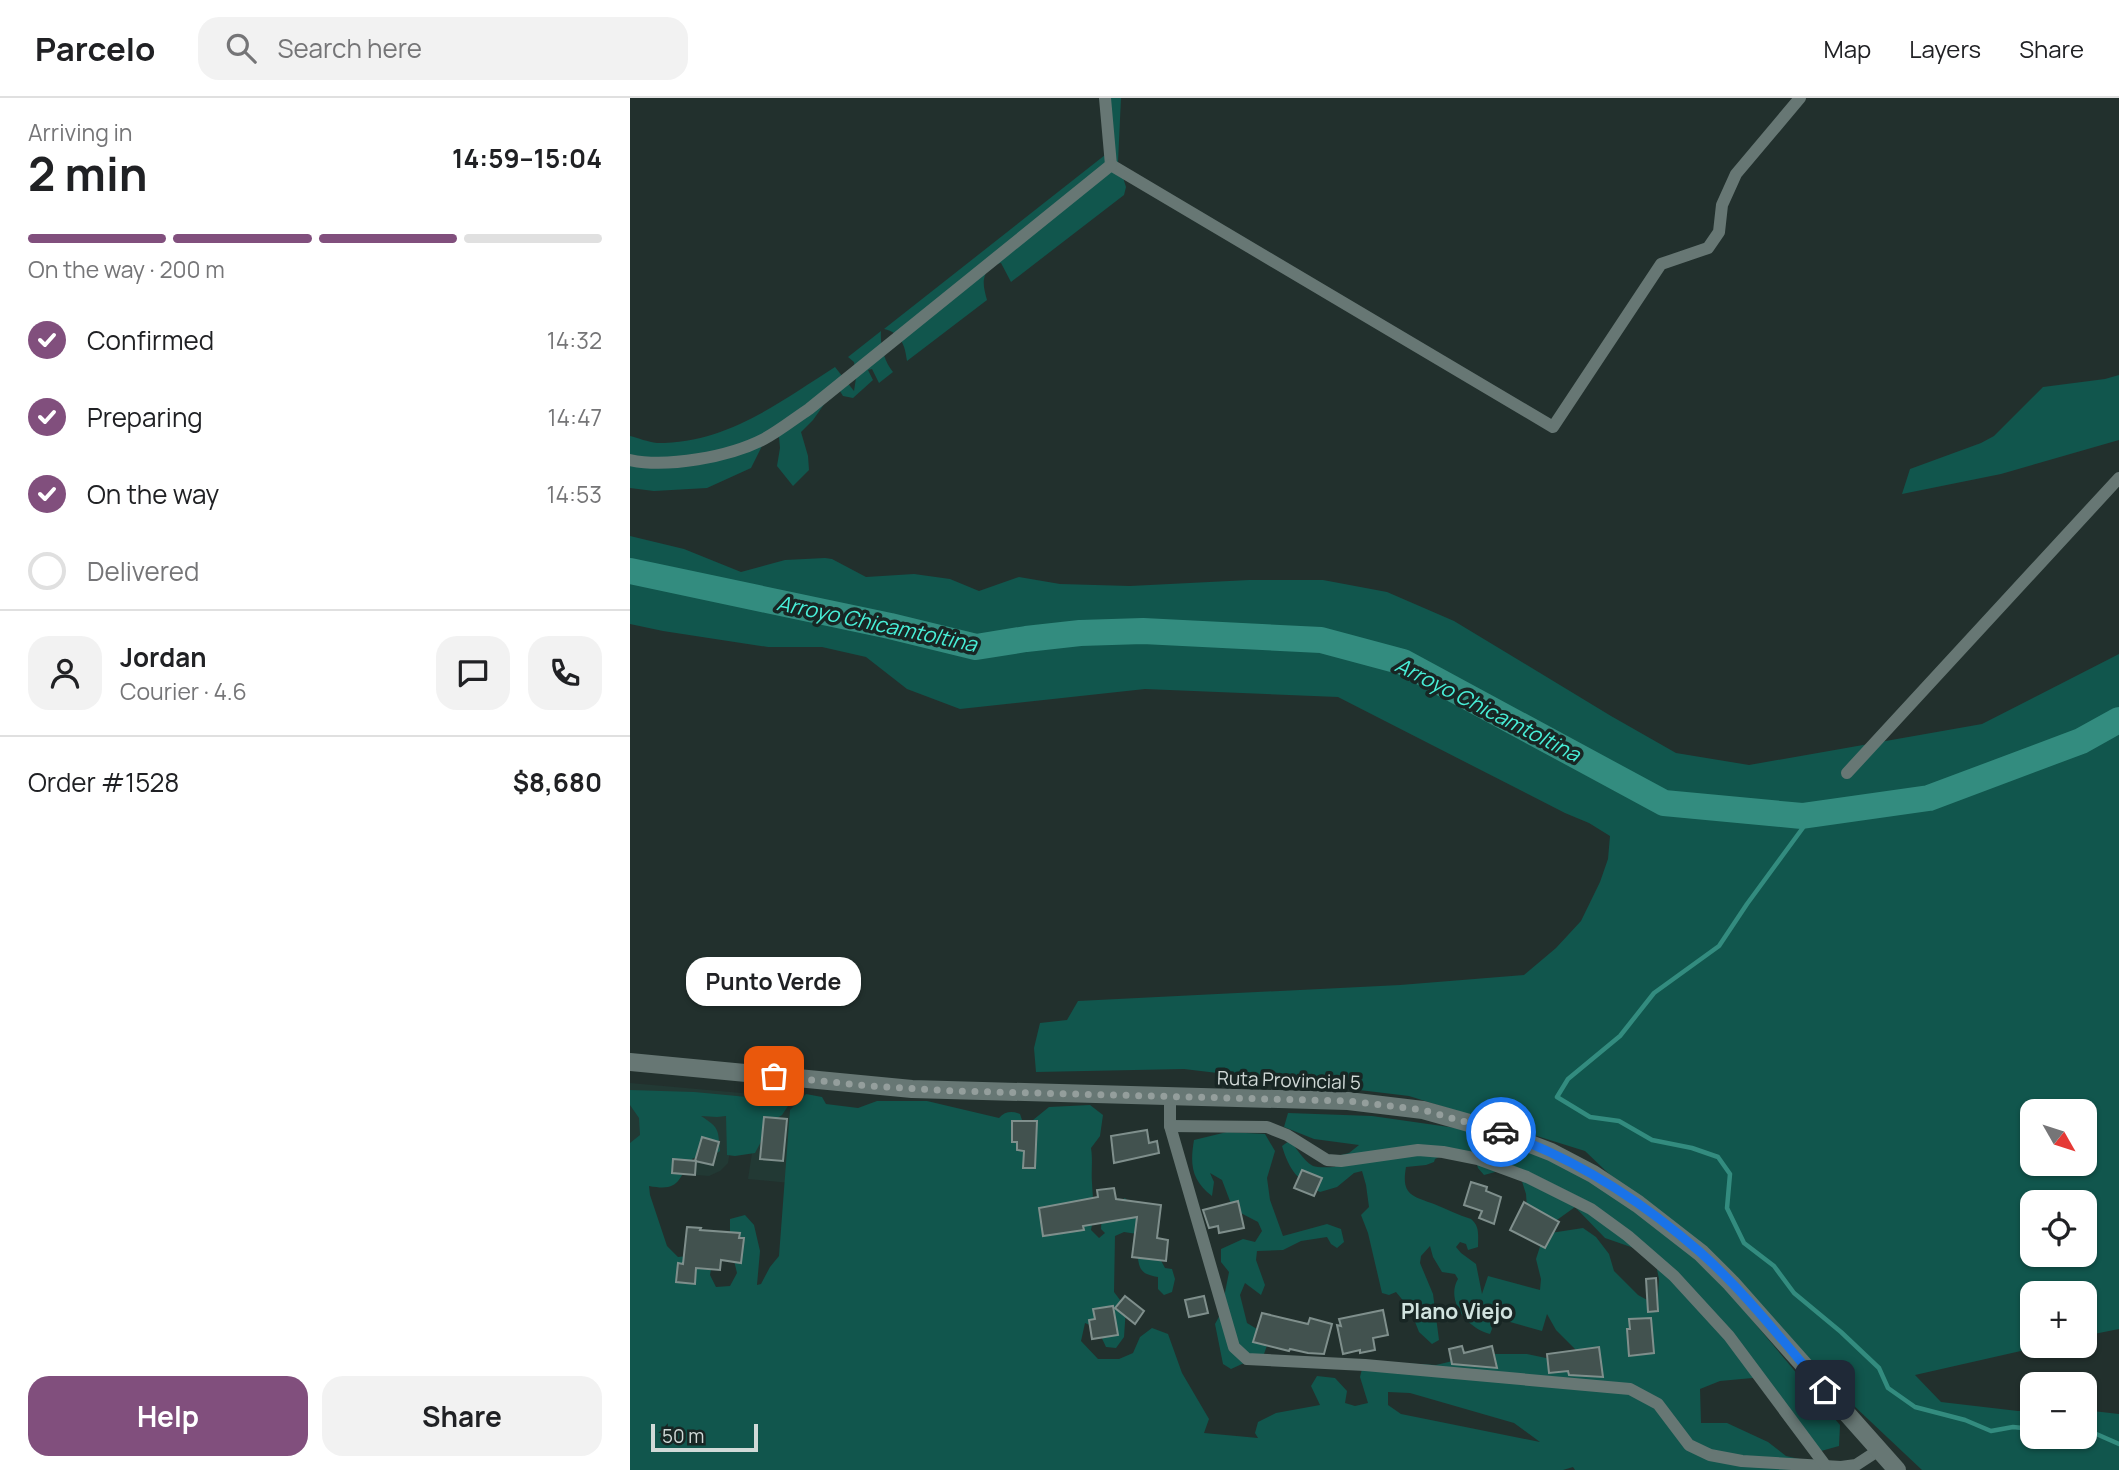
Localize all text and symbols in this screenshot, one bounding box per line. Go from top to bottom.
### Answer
search box [198,17,688,80]
text: Parcelo [35,26,156,71]
icon: search [222,29,260,67]
text: Search here [278,30,422,66]
text: Map [1824,32,1871,65]
text: Layers [1909,32,1981,65]
text: Share [2019,32,2084,65]
text: Arriving in [28,116,133,148]
text: 14:59–15:04 [452,140,602,176]
text: 2 min [28,142,148,205]
text: On the way · 200 m [28,253,225,285]
icon: check [28,321,66,359]
text: Confirmed [87,322,214,358]
text: 14:32 [547,324,602,356]
icon: check [28,398,66,436]
text: Preparing [87,399,203,435]
text: 14:47 [547,401,602,433]
icon: check [28,475,66,513]
text: On the way [87,476,219,512]
text: 14:53 [547,478,602,510]
text: Delivered [87,553,199,589]
water label: Arroyo Chicamtoltina [774,588,981,658]
button: person [28,636,102,710]
button: chat [436,636,510,710]
button: phone [528,636,602,710]
text: Jordan [120,639,206,675]
water label: Arroyo Chicamtoltina [1391,650,1586,768]
text: Courier · 4.6 [120,675,247,707]
text: Order #1528 [28,764,179,800]
text: $8,680 [513,764,602,800]
callout: Punto Verde [687,957,862,1006]
text: Punto Verde [706,965,841,997]
pin [744,1046,804,1106]
icon: bag [755,1057,793,1095]
street label: Ruta Provincial 5 [1217,1064,1361,1096]
courier [1466,1097,1536,1167]
north arrow [2020,1099,2096,1176]
map controls [2020,1099,2097,1449]
icon: car [1482,1113,1520,1151]
button: locate [2020,1190,2097,1267]
button: + [2020,1281,2097,1358]
district label: Plano Viejo [1401,1297,1513,1325]
pin [1795,1360,1855,1420]
icon: home [1806,1371,1844,1409]
button: − [2020,1372,2097,1449]
button: Help [28,1376,308,1456]
button: Share [322,1376,602,1456]
scale bar [651,1421,758,1453]
text: 50 m [662,1423,704,1449]

